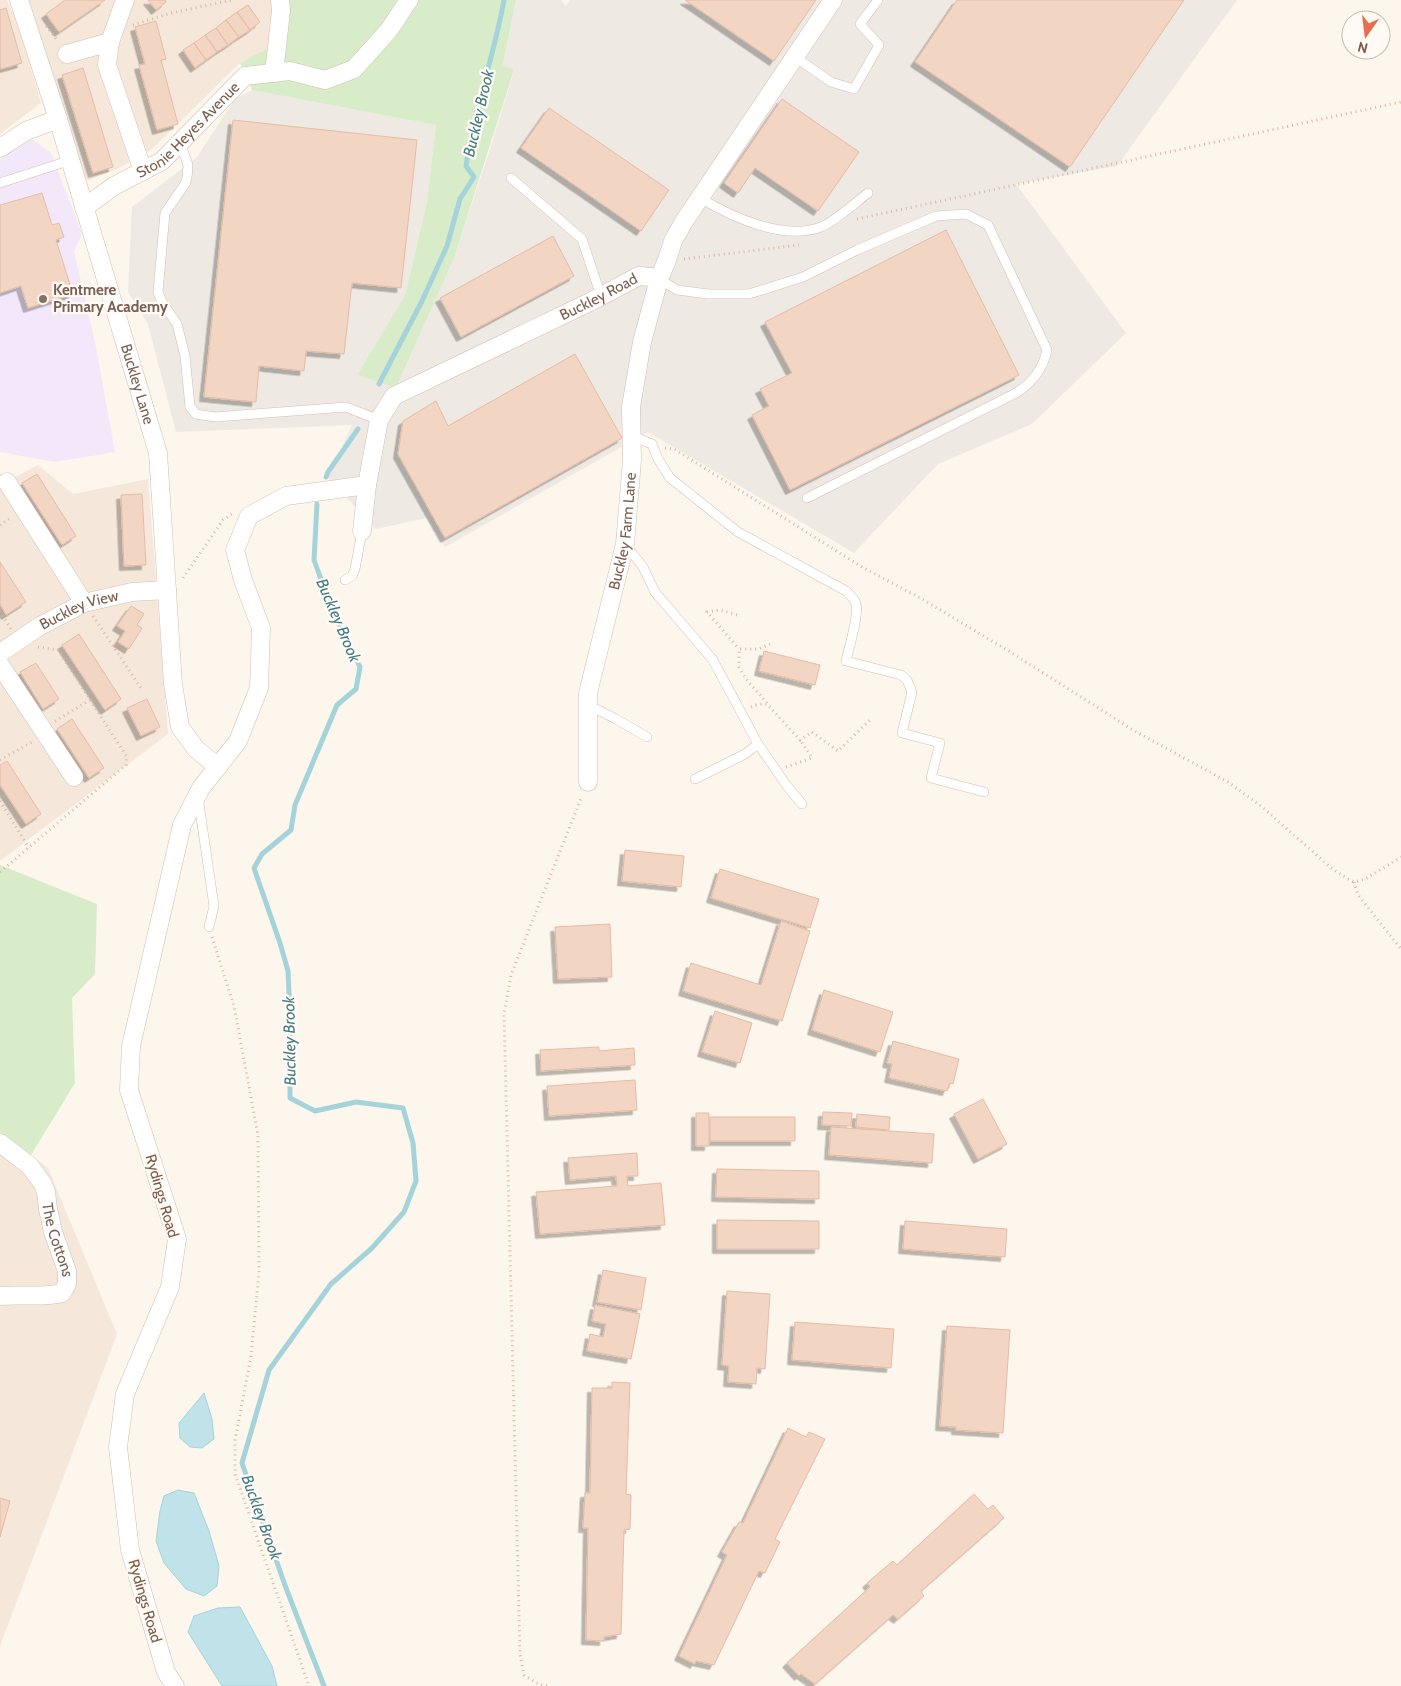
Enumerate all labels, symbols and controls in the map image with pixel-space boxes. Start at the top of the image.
north arrow [1341,10,1391,60]
text: N [1356,38,1370,58]
water label: Buckley Brook [459,66,498,159]
street label: Stonie Heyes Avenue [133,78,243,182]
street label: Buckley Road [557,269,641,324]
place label: Kentmere Primary Academy [53,281,169,316]
marker: Kentmere Primary Academy [37,293,49,305]
street label: Buckley Lane [117,342,158,427]
street label: Buckley Farm Lane [605,471,640,592]
water label: Buckley Brook [312,576,365,666]
street label: Buckley View [37,586,120,634]
water label: Buckley Brook [279,995,300,1086]
street label: Rydings Road [142,1152,182,1240]
street label: The Cottons [38,1202,76,1277]
water label: Buckley Brook [237,1472,286,1563]
street label: Rydings Road [125,1557,165,1645]

